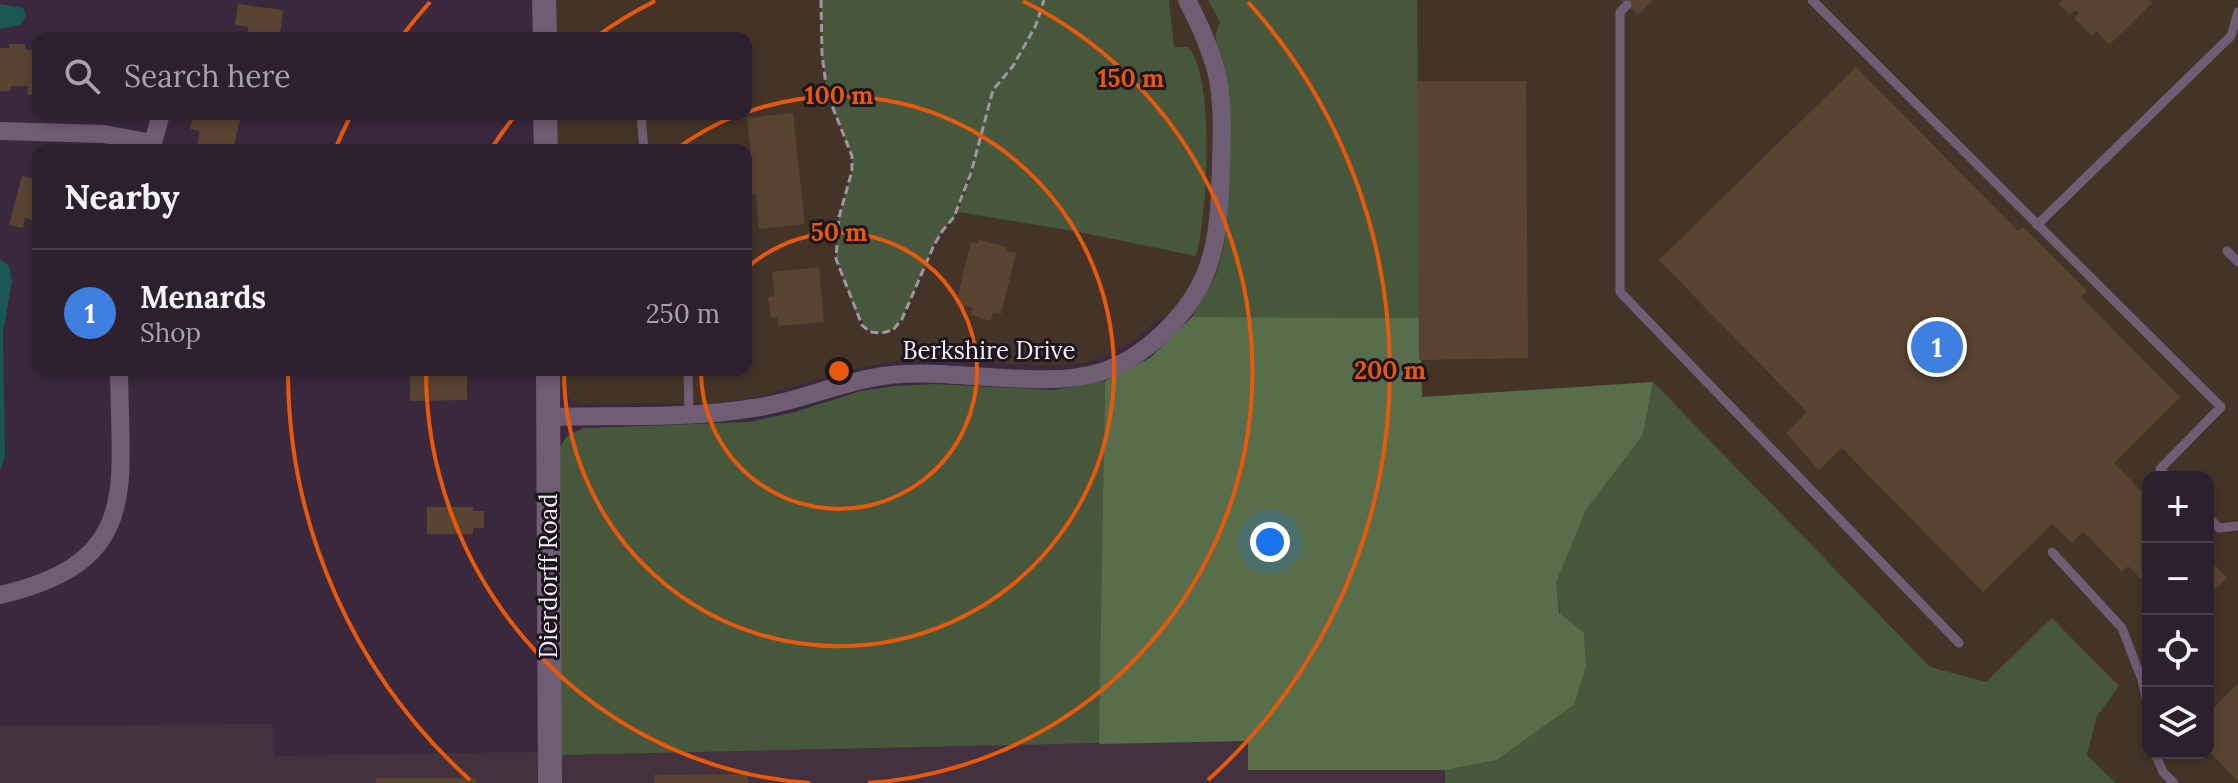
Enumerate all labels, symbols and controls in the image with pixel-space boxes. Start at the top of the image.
search box [32,32,752,120]
icon: search [60,54,104,98]
text: Search here [124,57,291,95]
text: 150 m [1098,63,1164,94]
text: 100 m [805,80,873,111]
text: Nearby [64,175,180,218]
text: 50 m [811,217,867,248]
text: Menards [140,278,266,316]
text: 1 [85,297,95,330]
text: 250 m [646,297,720,330]
text: Shop [140,316,201,349]
pin: 1 [1911,317,1963,377]
street label: Berkshire Drive [903,335,1075,366]
text: 200 m [1354,355,1426,386]
centre of rings [825,357,853,385]
map controls [2142,471,2214,759]
button: + [2142,471,2214,543]
street label: Dierdorff Road [533,493,564,659]
your location [1250,522,1290,562]
button: − [2142,543,2214,615]
button: locate [2142,615,2214,687]
button: layers [2142,687,2214,759]

